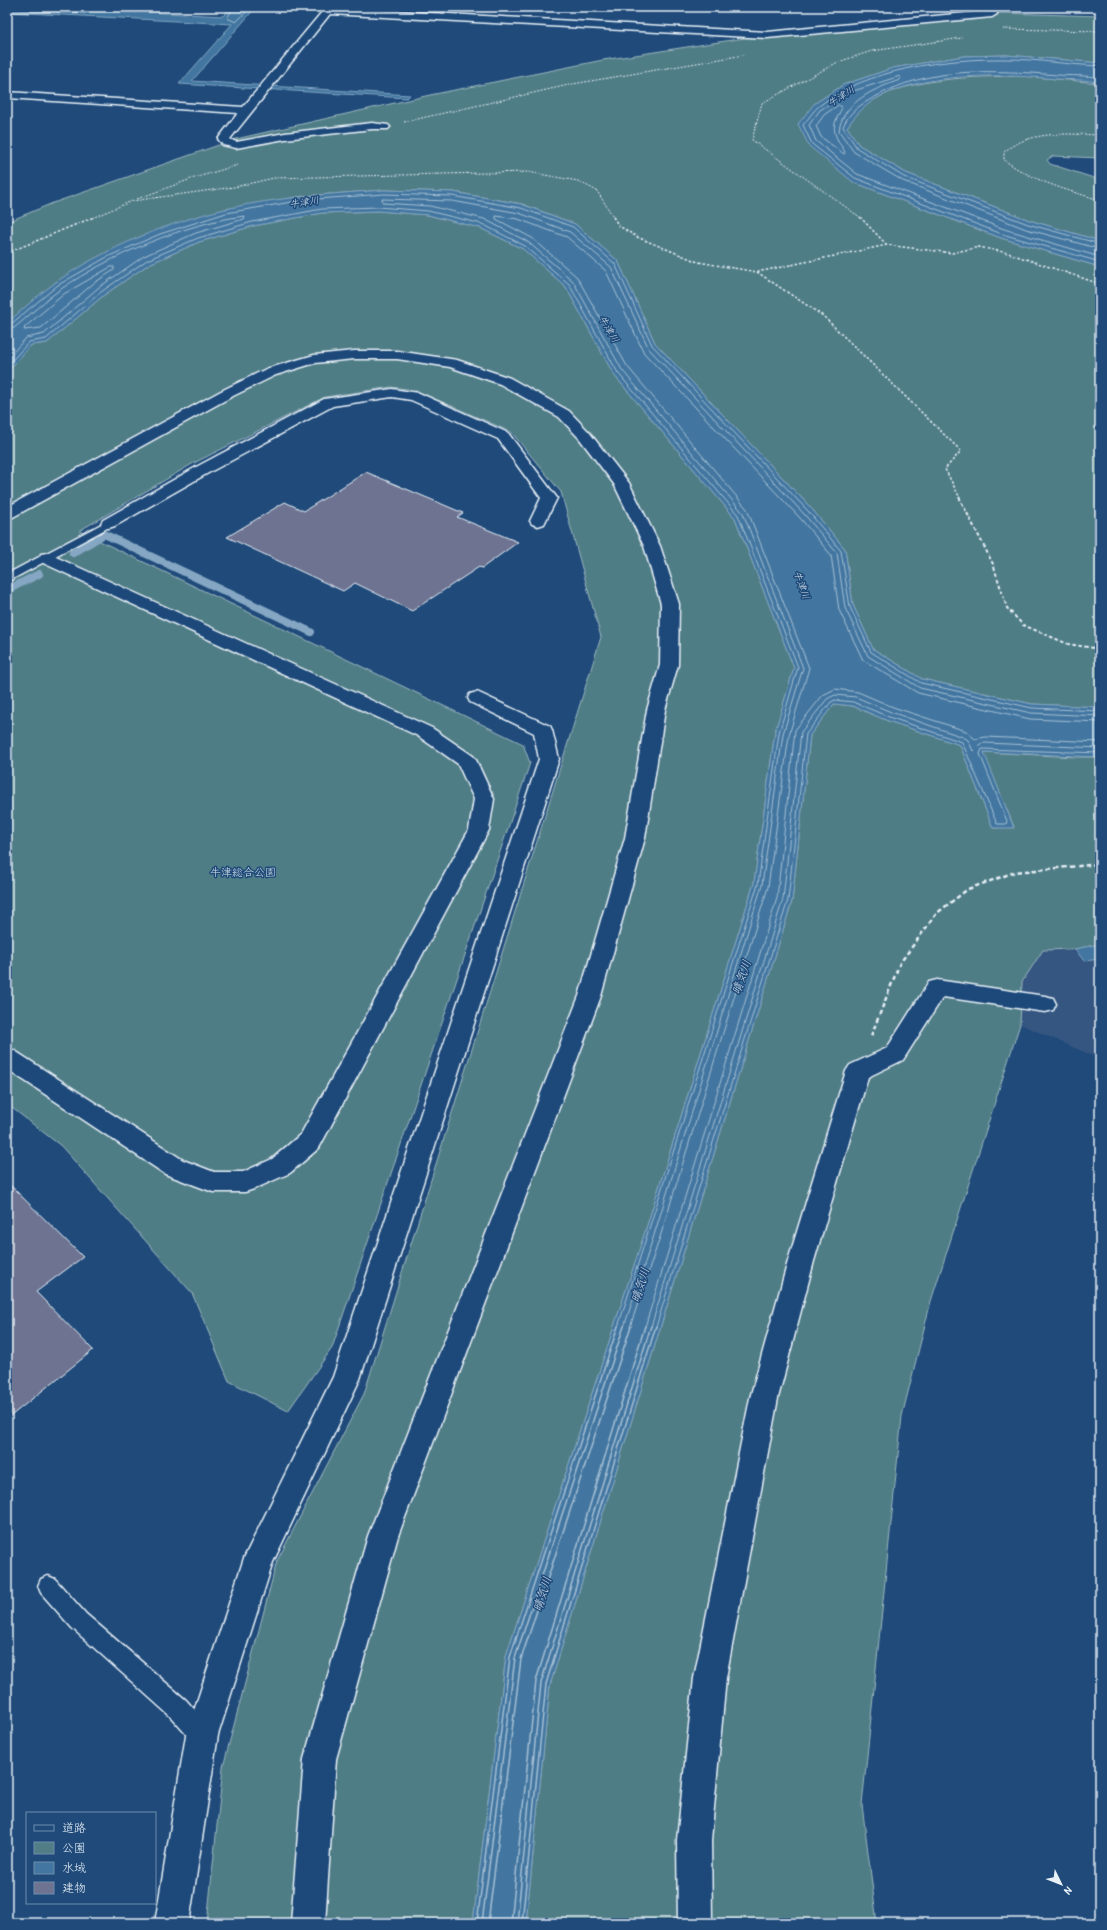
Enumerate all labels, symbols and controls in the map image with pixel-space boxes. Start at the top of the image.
water label: 牛津川 [825,82,857,110]
water label: 牛津川 [288,193,320,211]
water label: 牛津川 [596,313,622,345]
water label: 牛津川 [791,569,813,601]
park label: 牛津総合公園 [210,865,276,879]
water label: 晴気川 [727,957,755,997]
water label: 晴気川 [627,1265,653,1305]
water label: 晴気川 [529,1574,555,1614]
legend [26,1812,156,1904]
text: 道路 [62,1819,86,1836]
text: 公園 [62,1839,86,1856]
text: 水域 [62,1859,86,1876]
north arrow [1041,1864,1081,1904]
text: 建物 [62,1879,86,1896]
text: N [1061,1884,1075,1898]

